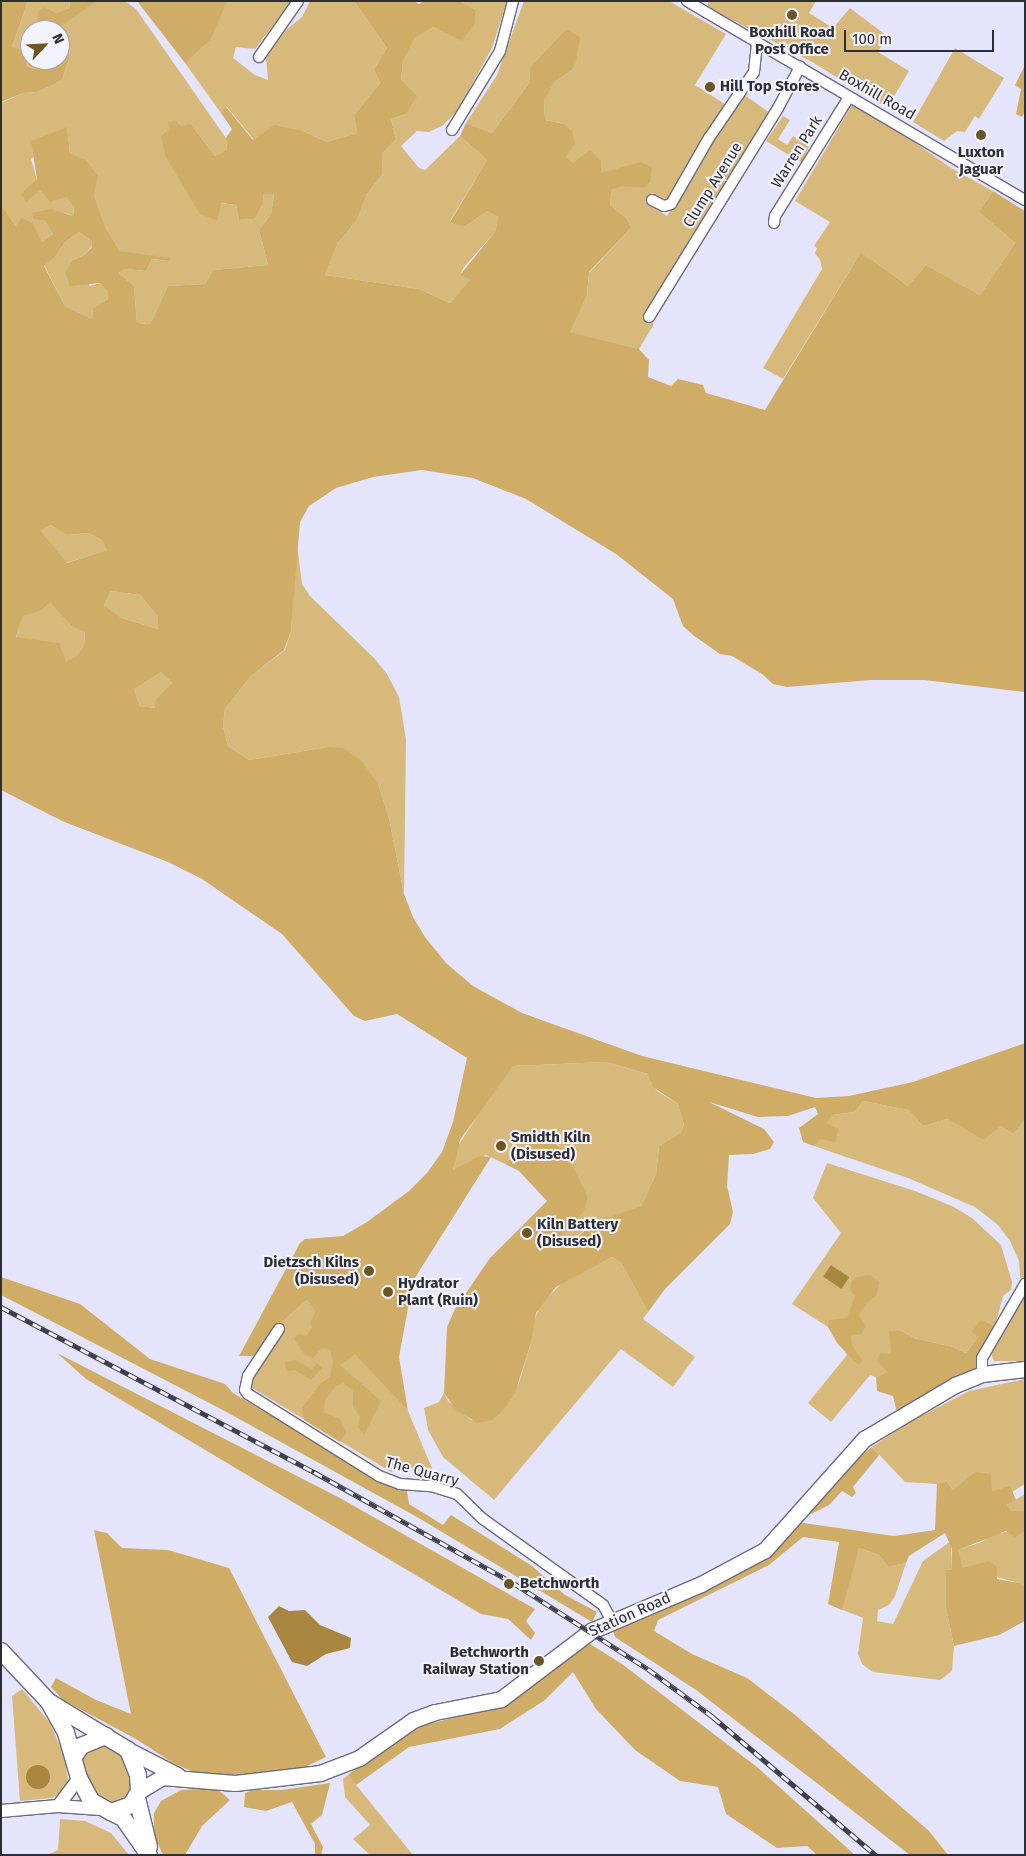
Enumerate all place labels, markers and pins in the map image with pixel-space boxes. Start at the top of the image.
marker: Boxhill Road Post Office [786,9,798,21]
place label: Boxhill Road Post Office [749,23,835,58]
place label: Hill Top Stores [720,78,819,96]
marker: Hill Top Stores [704,81,716,93]
marker: Luxton Jaguar [975,129,987,141]
place label: Luxton Jaguar [958,143,1004,178]
place label: Smidth Kiln (Disused) [511,1128,590,1163]
marker: Smidth Kiln (Disused) [495,1140,507,1152]
place label: Kiln Battery (Disused) [537,1215,618,1250]
marker: Kiln Battery (Disused) [521,1227,533,1239]
place label: Dietzsch Kilns (Disused) [263,1253,359,1288]
marker: Dietzsch Kilns (Disused) [363,1265,375,1277]
place label: Hydrator Plant (Ruin) [398,1274,478,1309]
marker: Hydrator Plant (Ruin) [382,1286,394,1298]
place label: Betchworth [520,1575,599,1593]
marker: Betchworth [502,1577,516,1591]
place label: Betchworth Railway Station [423,1643,529,1678]
marker: Betchworth Railway Station [533,1655,545,1667]

